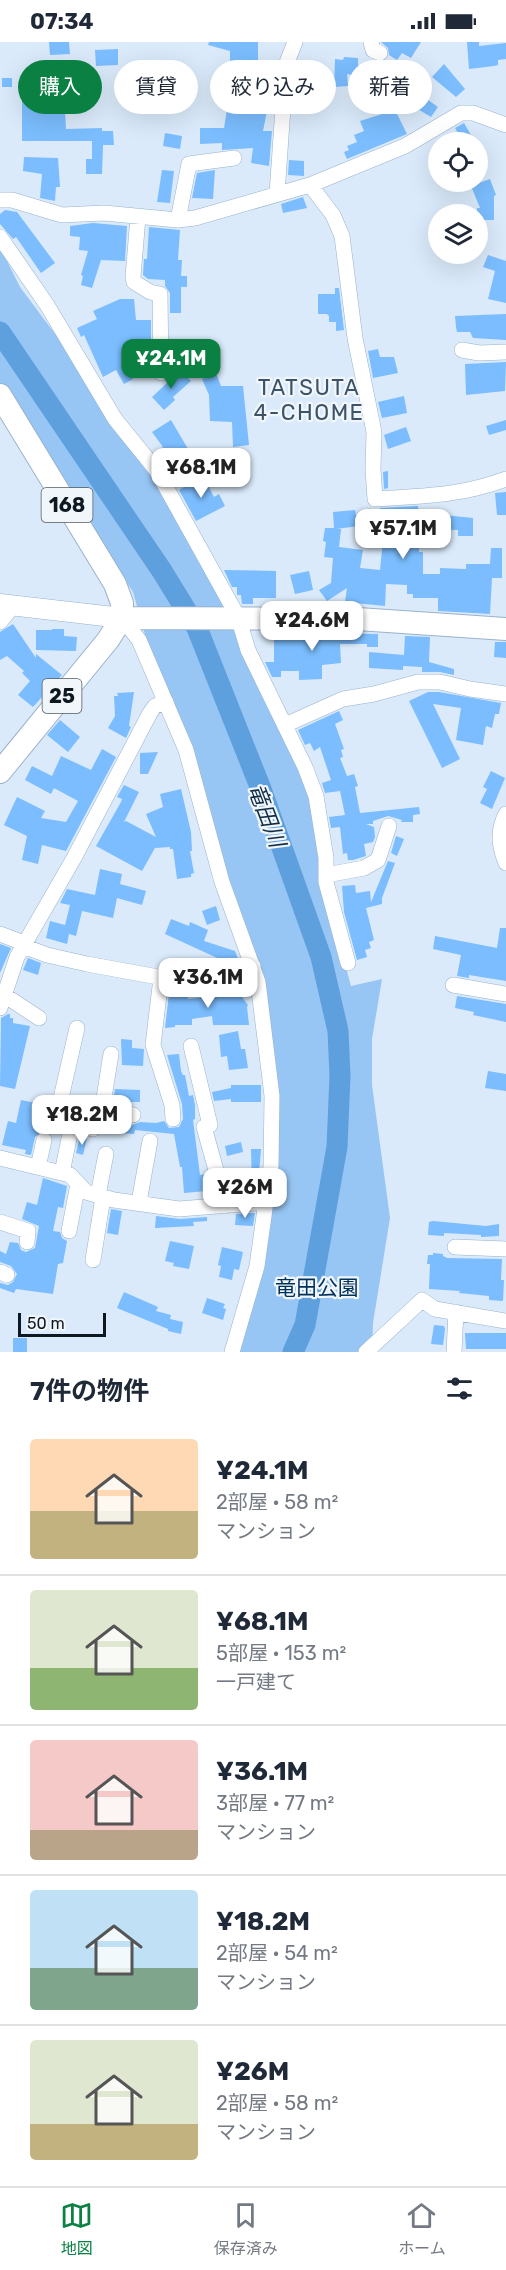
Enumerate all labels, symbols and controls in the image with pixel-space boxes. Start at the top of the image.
text: 07:34 [30,8,94,35]
chip: 購入 [18,60,102,114]
chip: 賃貸 [114,60,198,114]
chip: 絞り込み [210,60,336,114]
chip: 新着 [348,60,432,114]
map controls [428,132,488,264]
button: locate [428,132,488,192]
button: layers [428,204,488,264]
pin: ¥24.1M [122,339,220,390]
text: ¥24.1M [135,346,207,370]
district label: TATSUTA 4-CHOME [254,374,364,426]
pin: ¥68.1M [152,448,250,499]
text: ¥68.1M [165,455,237,479]
road number: 168 [42,488,92,522]
pin: ¥57.1M [354,509,452,560]
text: ¥57.1M [369,516,437,540]
pin: ¥24.6M [263,601,361,652]
text: ¥24.6M [274,608,350,632]
road number: 25 [42,679,82,713]
water label: 竜田川 [242,780,292,853]
pin: ¥36.1M [159,958,257,1009]
text: ¥36.1M [173,965,243,989]
pin: ¥18.2M [33,1095,131,1146]
text: ¥18.2M [46,1102,118,1126]
pin: ¥26M [209,1168,281,1219]
text: ¥26M [217,1175,273,1199]
park label: 竜田公園 [275,1275,359,1300]
scale bar [18,1310,106,1338]
text: 50 m [27,1314,65,1333]
icon: filters [443,1372,476,1405]
text: 7件の物件 [30,1376,149,1407]
text: ¥24.1M [216,1455,308,1486]
icon: home [78,1463,150,1535]
text: 2部屋 · 58 m² [216,1490,338,1514]
text: マンション [216,1519,316,1543]
text: ¥68.1M [216,1606,308,1637]
icon: home [78,1614,150,1686]
text: 5部屋 · 153 m² [216,1641,346,1665]
text: 一戸建て [216,1670,296,1694]
text: ¥36.1M [216,1756,308,1787]
icon: home [78,1764,150,1836]
text: 3部屋 · 77 m² [216,1791,334,1815]
text: マンション [216,1820,316,1844]
text: ¥18.2M [216,1906,310,1937]
icon: home [78,1914,150,1986]
text: 2部屋 · 54 m² [216,1941,338,1965]
text: マンション [216,1970,316,1994]
text: ¥26M [216,2056,289,2087]
icon: home [78,2064,150,2136]
text: 2部屋 · 58 m² [216,2091,338,2115]
text: マンション [216,2120,316,2144]
tab: 地図 [60,2199,93,2259]
tab: 保存済み [214,2199,278,2259]
tab: ホーム [398,2199,446,2259]

